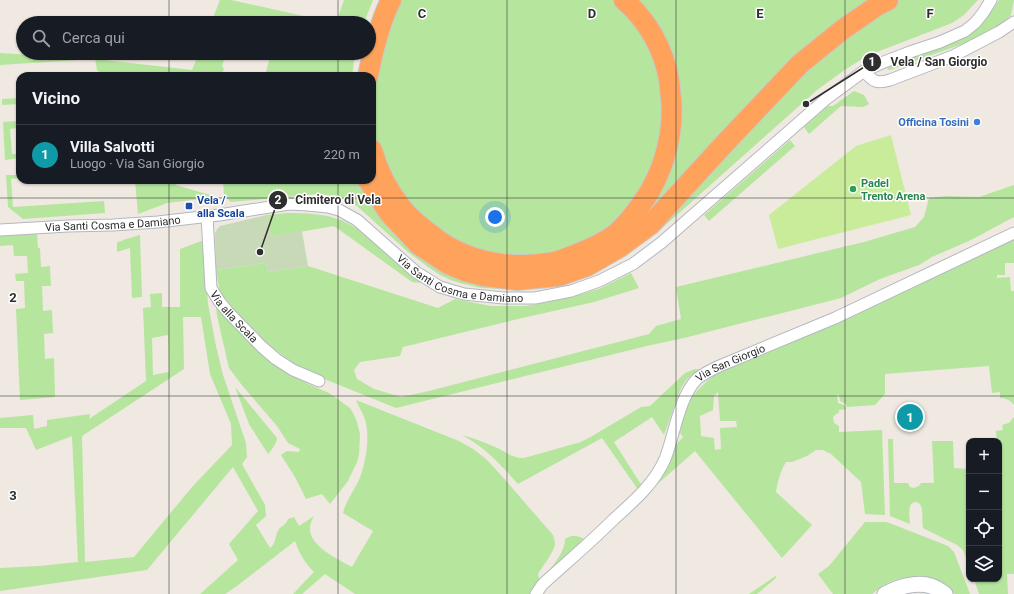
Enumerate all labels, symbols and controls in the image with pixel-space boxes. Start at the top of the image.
text: C [418,6,427,21]
text: D [588,6,596,21]
text: E [756,6,764,21]
text: F [926,6,934,21]
search box [16,16,376,60]
icon: search [30,27,52,49]
text: Cerca qui [62,29,125,47]
callout: Vela / San Giorgio [862,50,995,74]
text: 1 [869,55,875,69]
text: Vela / San Giorgio [891,55,988,69]
text: Vicino [32,88,80,108]
place label: Officina Tosini [898,116,969,129]
marker: Officina Tosini [972,117,982,127]
text: Villa Salvotti [70,138,155,156]
text: 1 [41,147,49,162]
text: 220 m [323,147,360,162]
text: Luogo · Via San Giorgio [70,156,204,171]
place label: Padel Trento Arena [861,177,925,203]
marker: Padel Trento Arena [848,184,858,194]
callout: Cimitero di Vela [268,188,389,212]
text: 2 [275,193,282,207]
text: Cimitero di Vela [295,193,381,207]
place label: Vela / alla Scala [197,194,245,220]
marker: Vela / alla Scala [184,201,194,211]
your location [485,207,505,227]
street label: Via Santi Cosma e Damiano [45,213,181,234]
street label: Via Santi Cosma e Damiano [394,252,523,305]
street label: Via alla Scala [207,288,260,346]
text: 2 [9,290,17,305]
street label: Via San Giorgio [693,342,767,385]
pin: 1 [897,402,923,432]
map controls [966,438,1002,582]
button: + [966,438,1002,474]
button: − [966,474,1002,510]
text: 3 [9,488,17,503]
button: locate [966,510,1002,546]
button: layers [966,546,1002,582]

